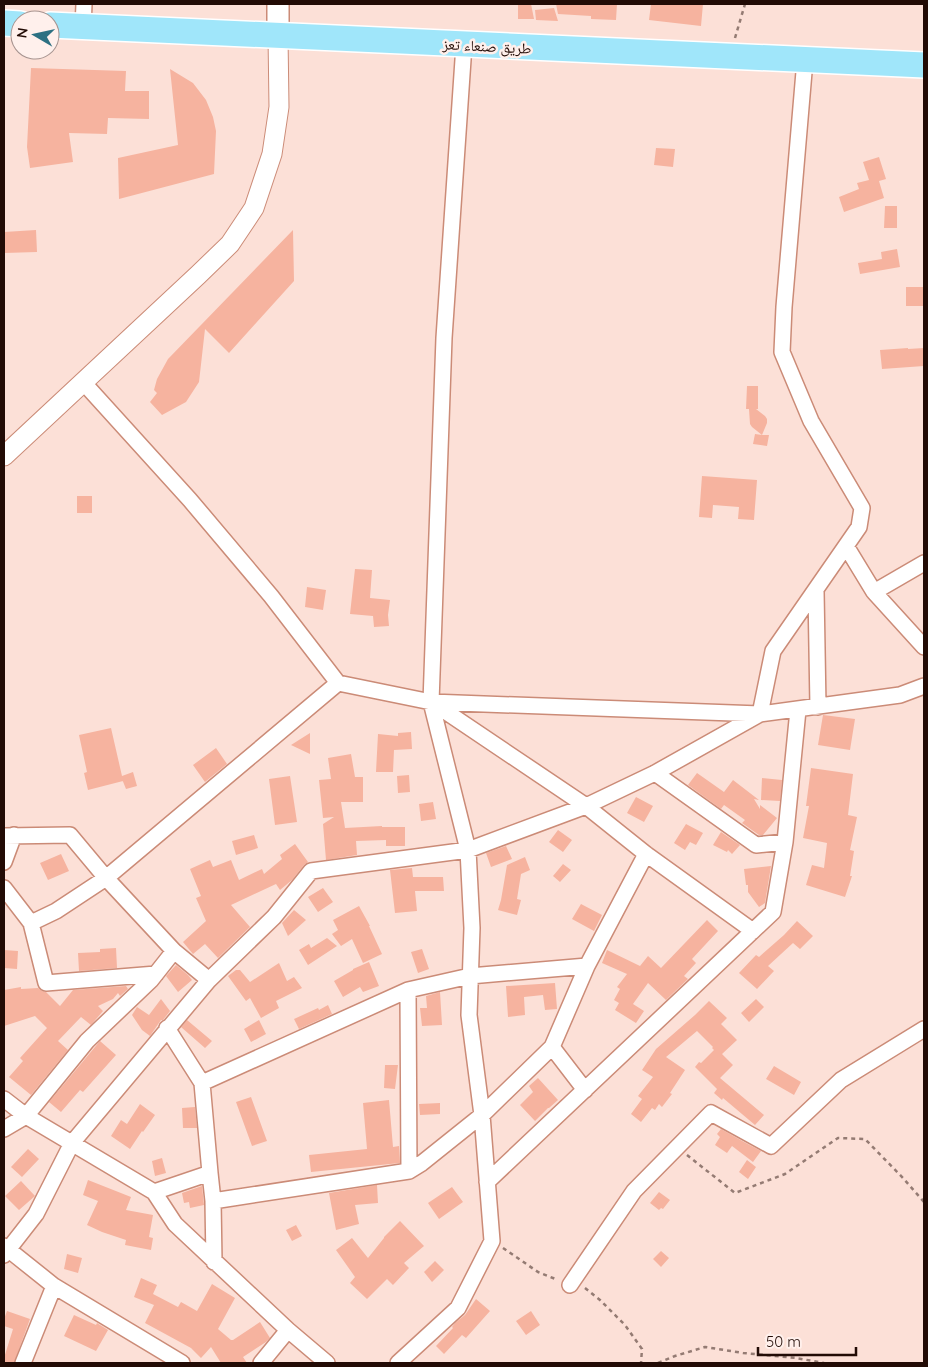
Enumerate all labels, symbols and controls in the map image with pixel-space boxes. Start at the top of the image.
north arrow [10,10,60,60]
text: N [12,26,32,39]
street label: طريق صنعاء تعز [441,34,532,59]
scale bar [758,1324,856,1356]
text: 50 m [766,1332,801,1351]

